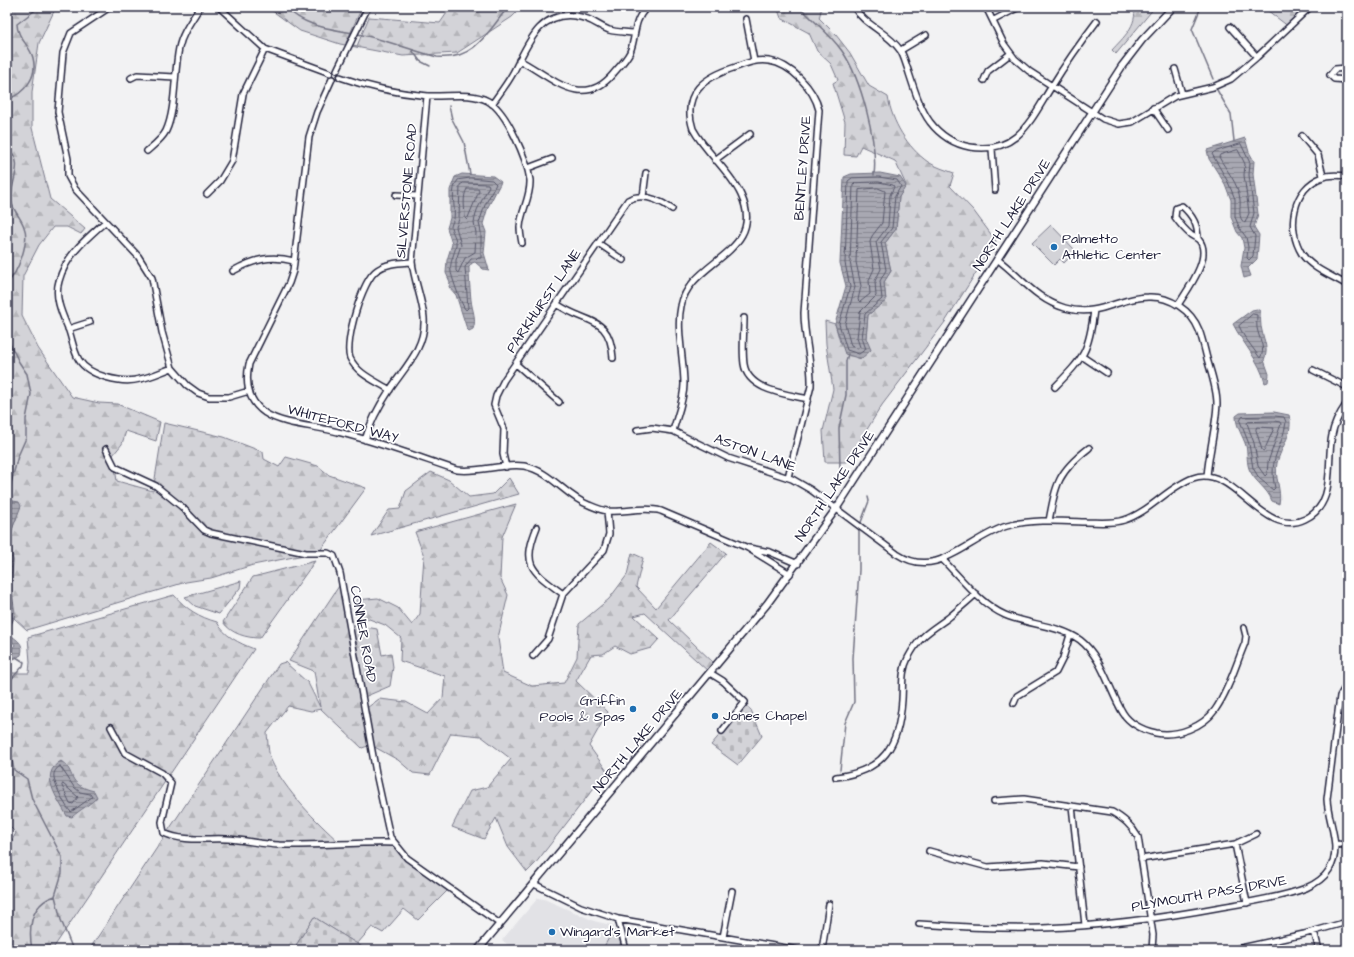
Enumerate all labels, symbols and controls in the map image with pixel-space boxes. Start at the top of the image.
street label: BENTLEY DRIVE [789,114,817,221]
street label: SILVERSTONE ROAD [391,123,423,259]
street label: NORTH LAKE DRIVE [968,154,1056,275]
place label: Palmetto Athletic Center [1062,229,1161,265]
marker: Palmetto Athletic Center [1049,242,1059,252]
street label: PARKHURST LANE [502,244,587,357]
street label: WHITEFORD WAY [285,400,401,449]
street label: NORTH LAKE DRIVE [790,426,880,546]
street label: ASTON LANE [711,429,800,477]
street label: CONNER ROAD [345,584,381,684]
street label: NORTH LAKE DRIVE [588,684,688,797]
place label: Griffin Pools & Spas [540,691,625,727]
marker: Griffin Pools & Spas [628,704,638,714]
place label: Jones Chapel [723,706,807,726]
marker: Jones Chapel [710,711,720,721]
street label: PLYMOUTH PASS DRIVE [1130,870,1289,918]
place label: Wingard's Market [560,922,675,942]
marker: Wingard's Market [547,927,557,937]

